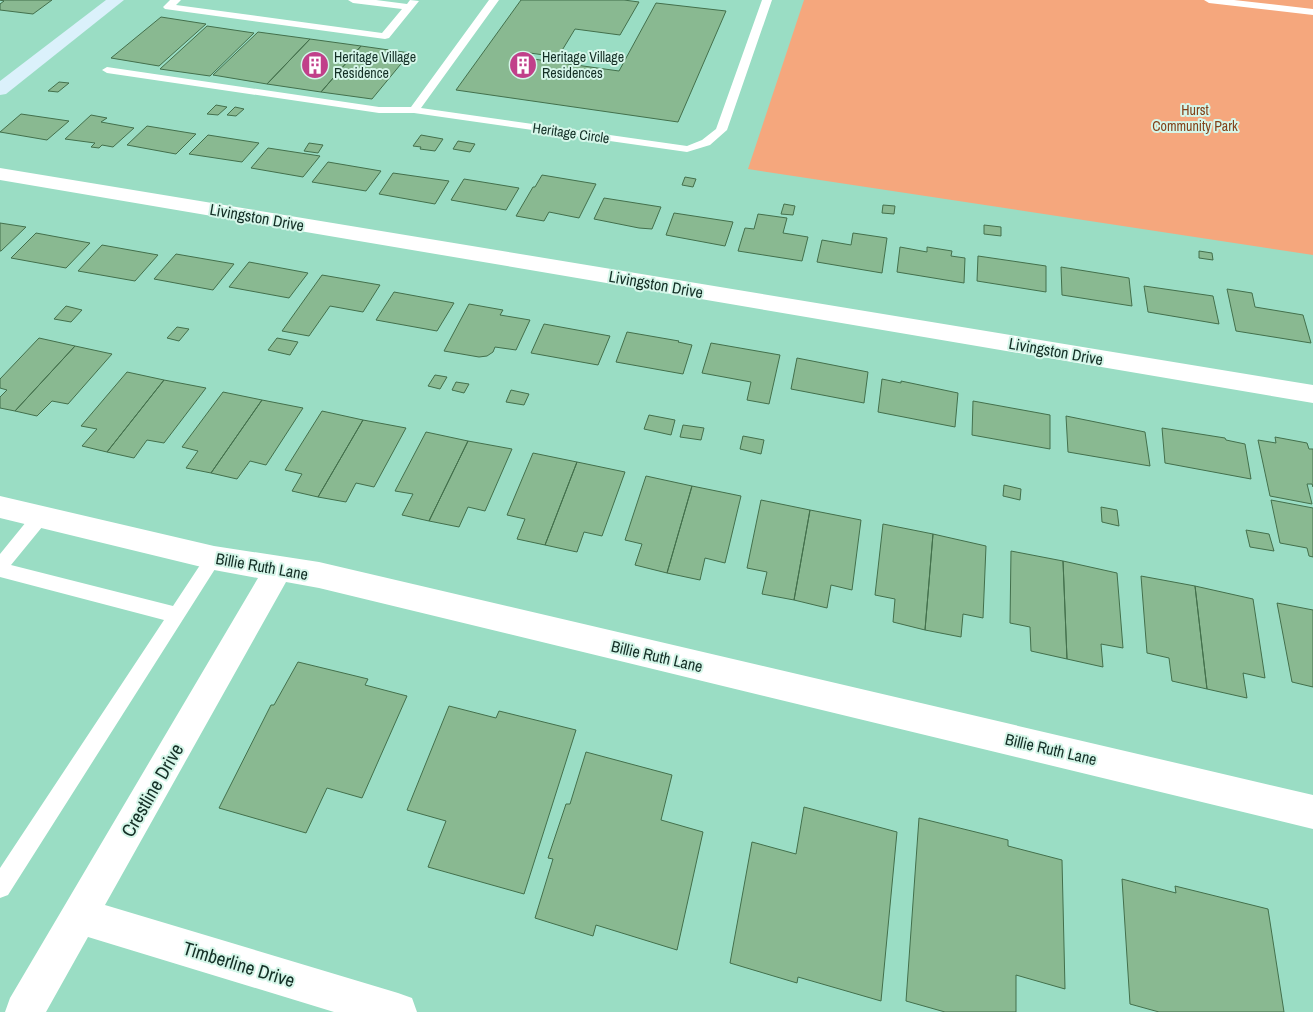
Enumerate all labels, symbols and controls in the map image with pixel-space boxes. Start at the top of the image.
place label: Heritage Village Residence [334,48,416,82]
place label: Heritage Village Residences [542,48,624,82]
building icon: Heritage Village Residence [300,50,330,80]
building icon: Heritage Village Residences [508,50,538,80]
park label: Hurst Community Park [1152,101,1238,135]
street label: Heritage Circle [532,119,610,147]
street label: Livingston Drive [208,198,306,236]
street label: Livingston Drive [607,265,705,303]
street label: Livingston Drive [1007,332,1105,370]
street label: Billie Ruth Lane [214,547,310,585]
street label: Billie Ruth Lane [609,635,705,677]
street label: Billie Ruth Lane [1003,728,1099,770]
street label: Crestline Drive [115,739,189,841]
street label: Timberline Drive [180,935,298,993]

